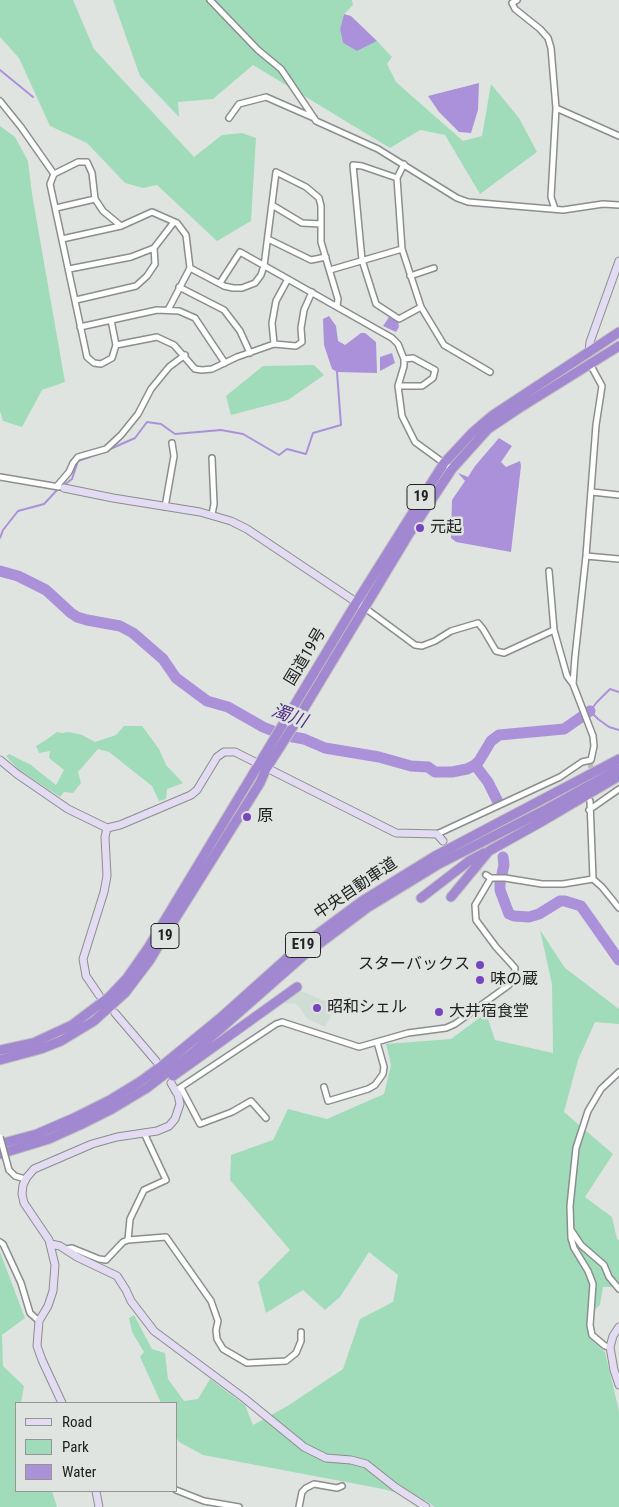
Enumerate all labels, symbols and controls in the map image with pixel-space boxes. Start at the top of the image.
road number: 19 [407,484,435,510]
place label: 元起 [430,518,462,538]
marker: 元起 [414,522,426,534]
street label: 国道19号 [281,625,331,689]
water label: 濁川 [268,701,310,733]
place label: 原 [257,807,273,827]
marker: 原 [241,811,253,823]
street label: 中央自動車道 [311,854,401,924]
road number: 19 [151,924,179,948]
road number: E19 [286,932,320,958]
place label: スターバックス [358,955,470,975]
marker: スターバックス [474,959,486,971]
place label: 味の蔵 [490,970,538,990]
marker: 味の蔵 [474,974,486,986]
place label: 昭和シェル [327,998,407,1018]
marker: 昭和シェル [311,1002,323,1014]
place label: 大井宿食堂 [449,1002,529,1022]
marker: 大井宿食堂 [433,1006,445,1018]
legend [15,1402,178,1492]
text: Road [62,1413,92,1431]
text: Park [62,1438,89,1456]
text: Water [62,1463,96,1481]

